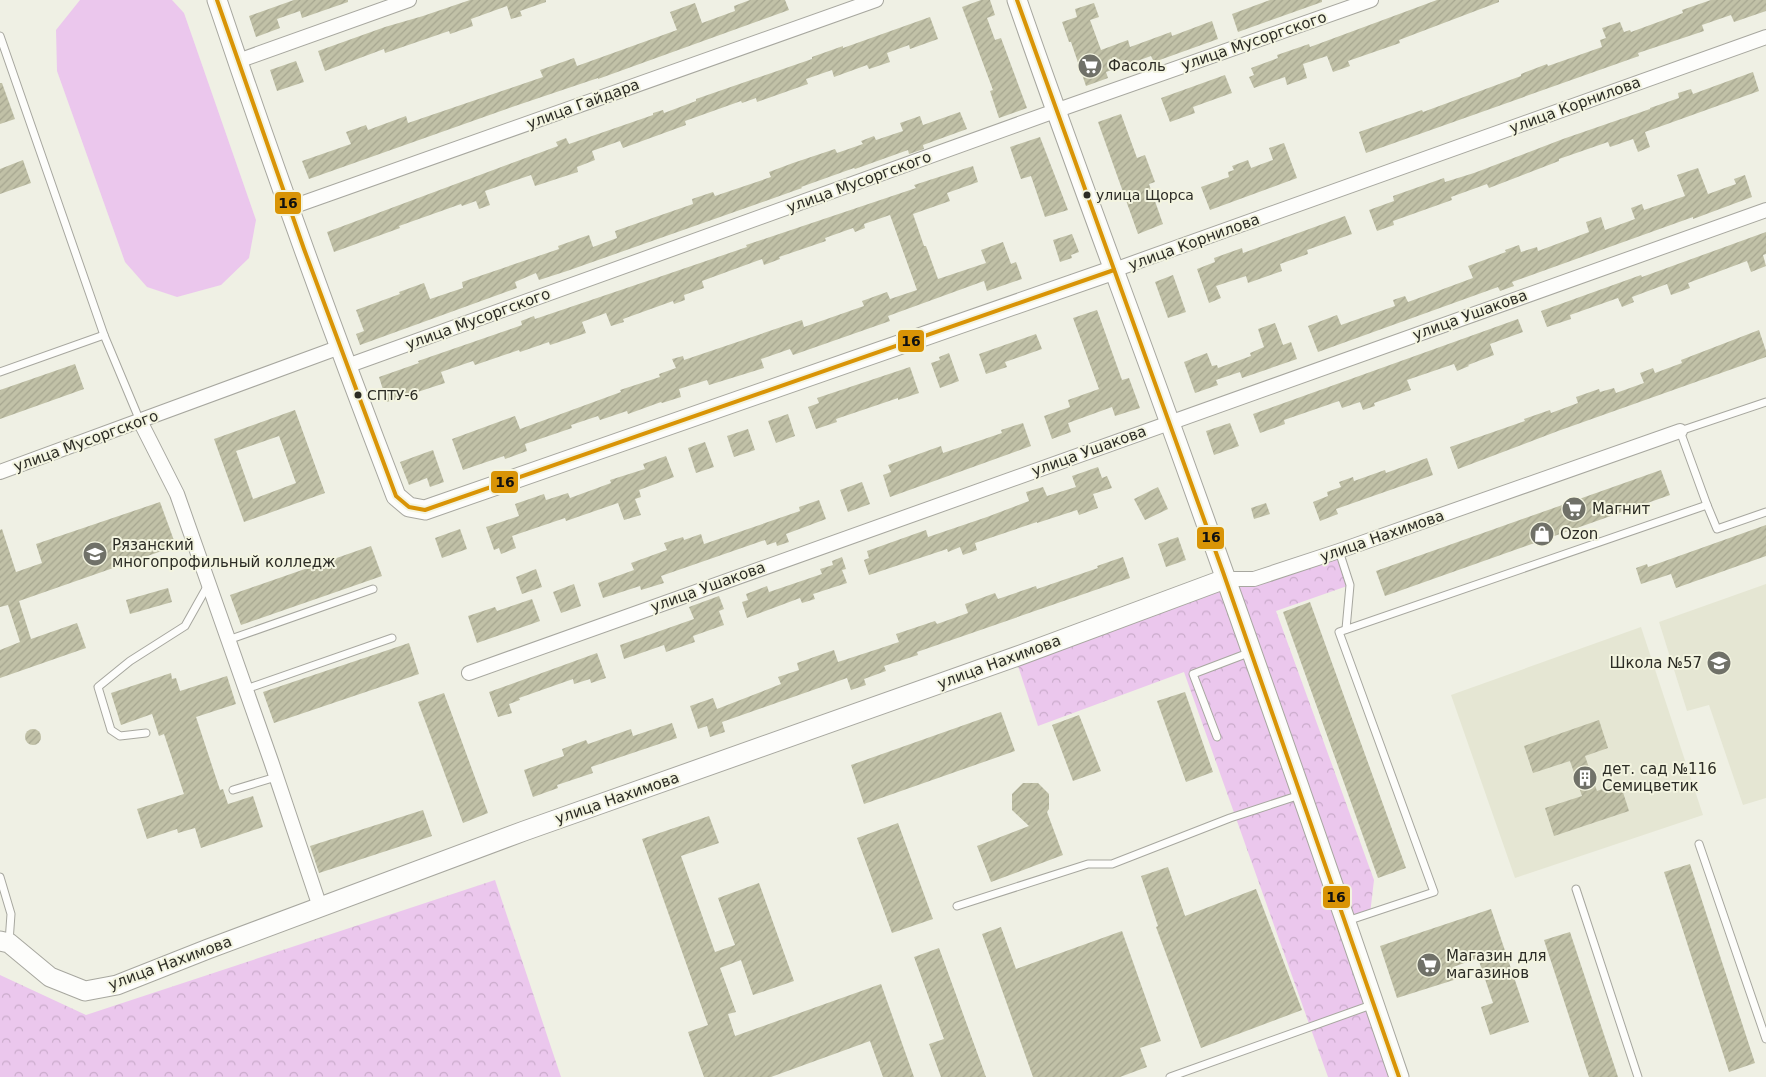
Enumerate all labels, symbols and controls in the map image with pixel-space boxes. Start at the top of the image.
street label: улица Мусоргского [1179,8,1329,74]
supermarket icon: Фасоль [1077,53,1103,79]
place label: Фасоль [1108,57,1166,75]
street label: улица Корнилова [1507,73,1643,137]
street label: улица Гайдара [524,75,642,133]
street label: улица Мусоргского [784,147,934,217]
place label: улица Щорса [1096,187,1194,203]
marker: улица Щорса [1082,190,1092,200]
line badge: 16 [274,191,302,215]
text: 16 [278,195,298,211]
street label: улица Корнилова [1126,210,1262,274]
street label: улица Мусоргского [403,284,553,354]
street label: улица Ушакова [1410,286,1530,344]
line badge: 16 [897,329,925,353]
text: 16 [901,333,921,349]
place label: СПТУ-6 [367,387,418,403]
marker: СПТУ-6 [353,390,363,400]
street label: улица Мусоргского [11,406,161,476]
street label: улица Ушакова [1029,422,1149,480]
line badge: 16 [490,470,519,494]
text: 16 [495,474,515,490]
supermarket icon: Магнит [1561,496,1587,522]
place label: Магнит [1592,500,1651,518]
street label: улица Нахимова [1318,506,1446,566]
shop icon: Ozon [1529,521,1555,547]
place label: Ozon [1560,525,1598,543]
line badge: 16 [1196,526,1225,550]
text: 16 [1201,529,1221,545]
place label: Рязанский многопрофильный колледж [112,536,336,571]
school or university icon: Рязанский многопрофильный колледж [82,541,108,567]
street label: улица Ушакова [648,558,768,616]
street label: улица Нахимова [935,631,1063,693]
school or university icon: Школа №57 [1706,650,1732,676]
place label: Школа №57 [1609,654,1702,672]
place label: дет. сад №116 Семицветик [1602,760,1717,795]
building icon: дет. сад №116 Семицветик [1572,765,1598,791]
street label: улица Нахимова [553,768,681,828]
line badge: 16 [1322,885,1351,909]
text: 16 [1326,889,1346,905]
street label: улица Нахимова [106,932,234,994]
place label: Магазин для магазинов [1446,947,1547,982]
supermarket icon: Магазин для магазинов [1416,952,1442,978]

